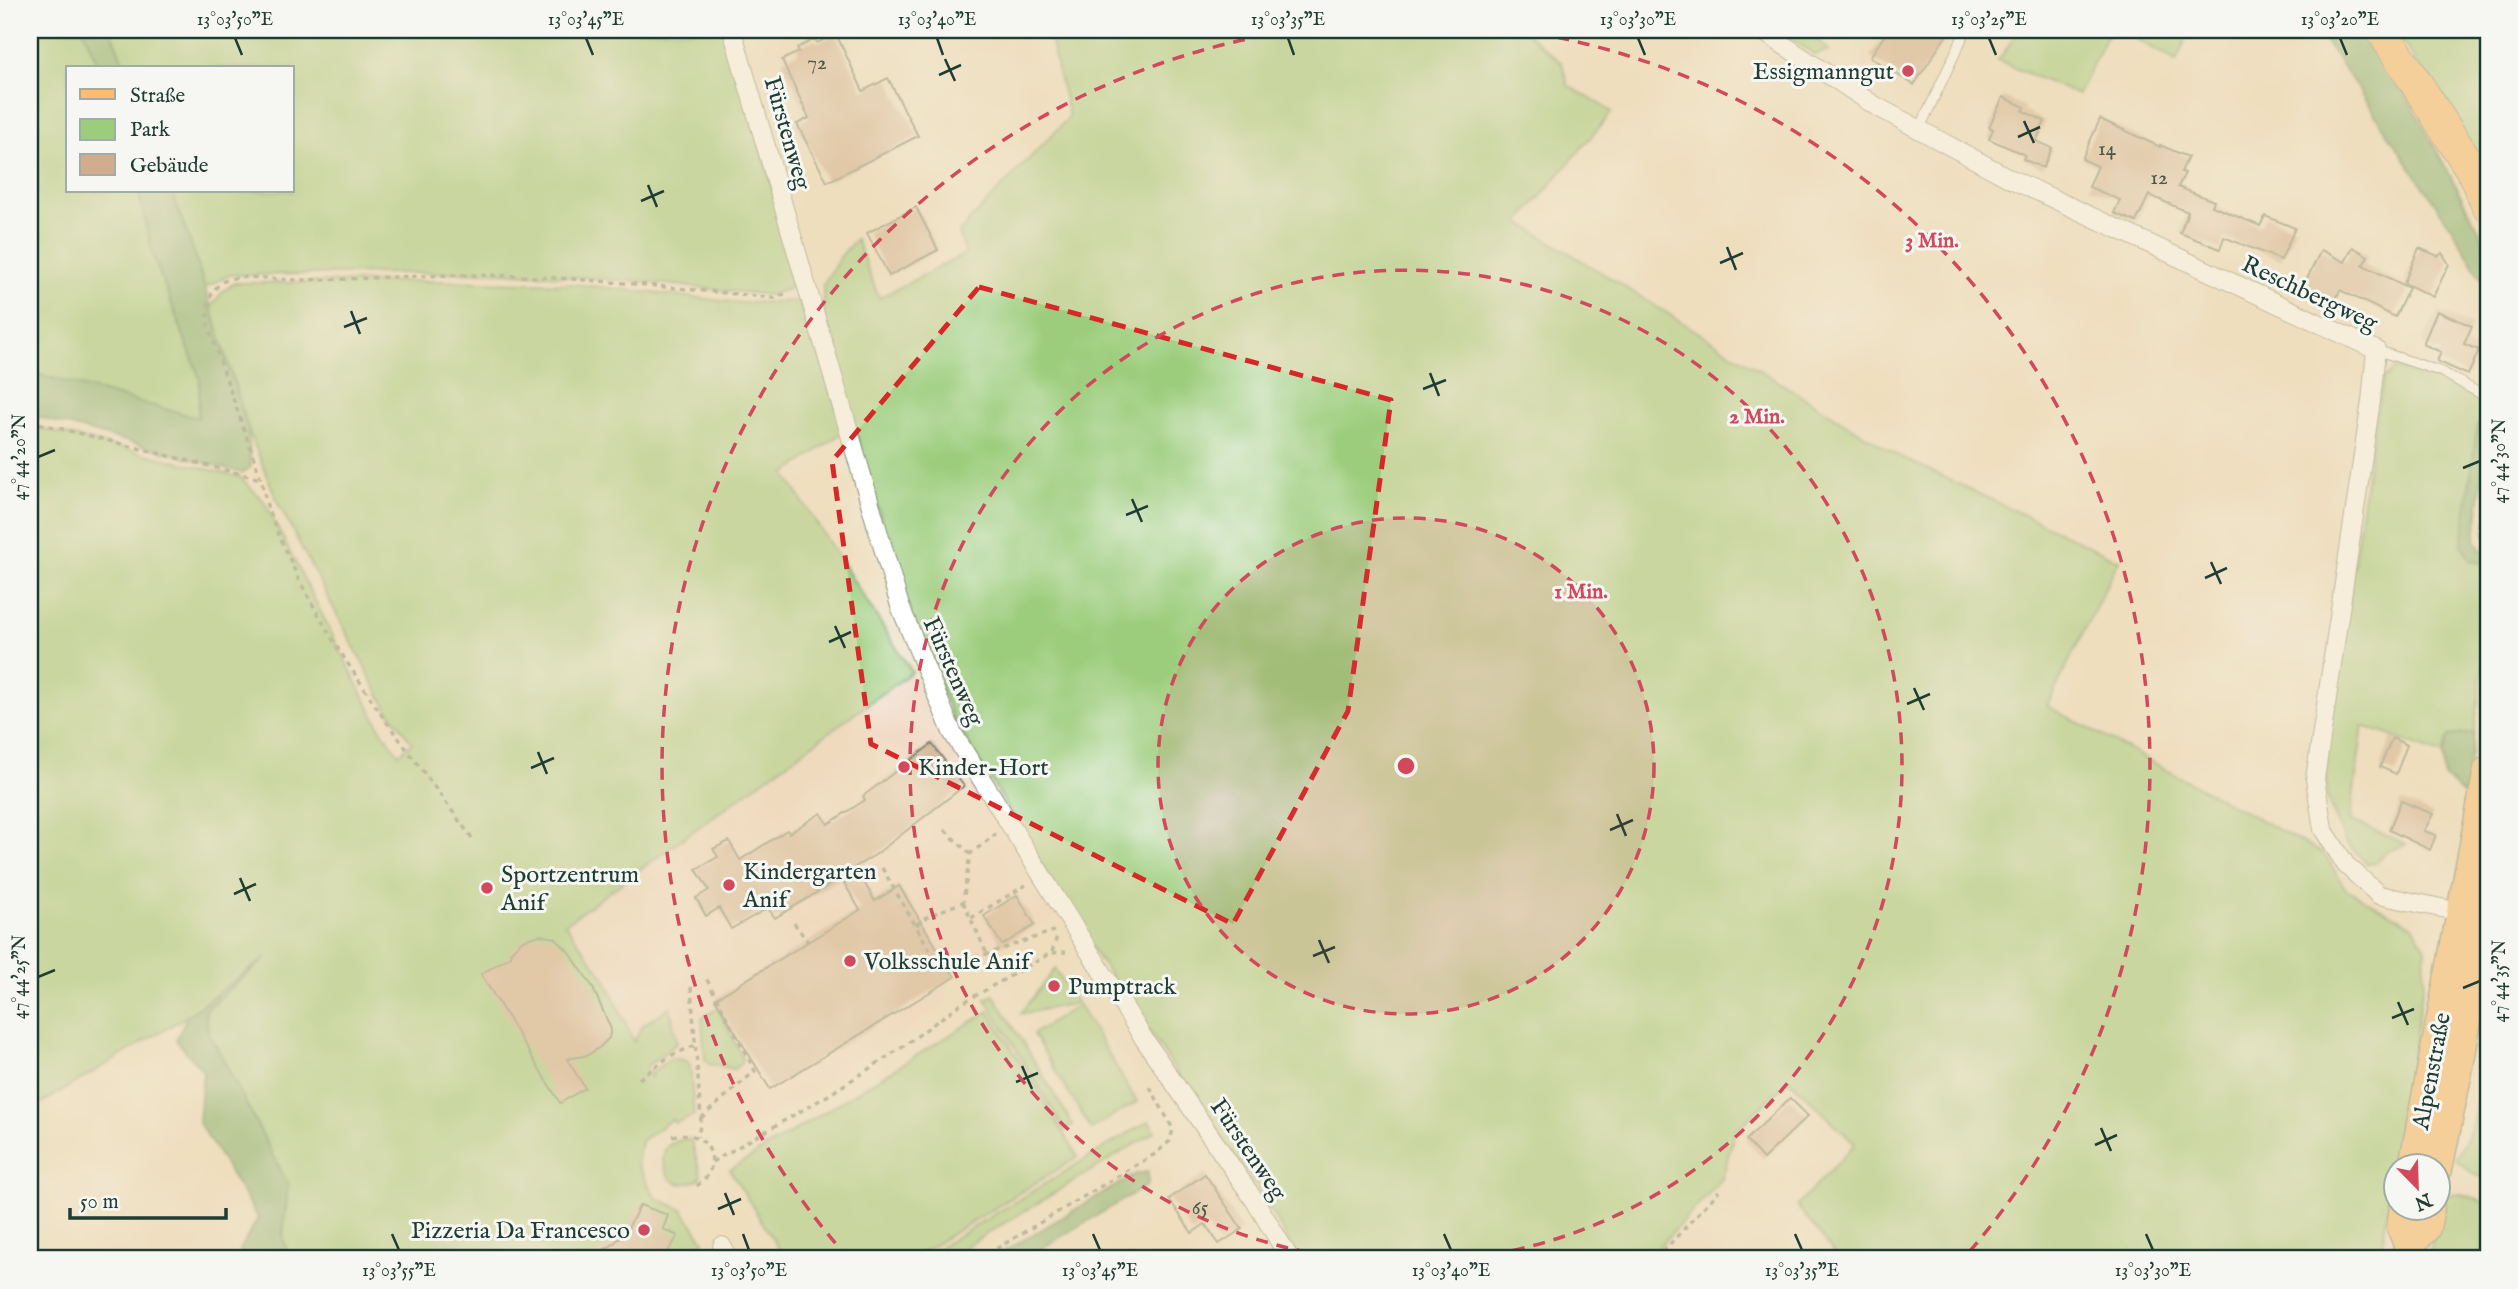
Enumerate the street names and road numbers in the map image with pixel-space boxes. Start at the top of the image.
street label: Fürstenweg [756,73,818,195]
street label: Reschbergweg [2236,249,2383,340]
street label: Fürstenweg [915,612,991,732]
street label: Alpenstraße [2406,1010,2459,1134]
street label: Fürstenweg [1202,1093,1294,1208]

